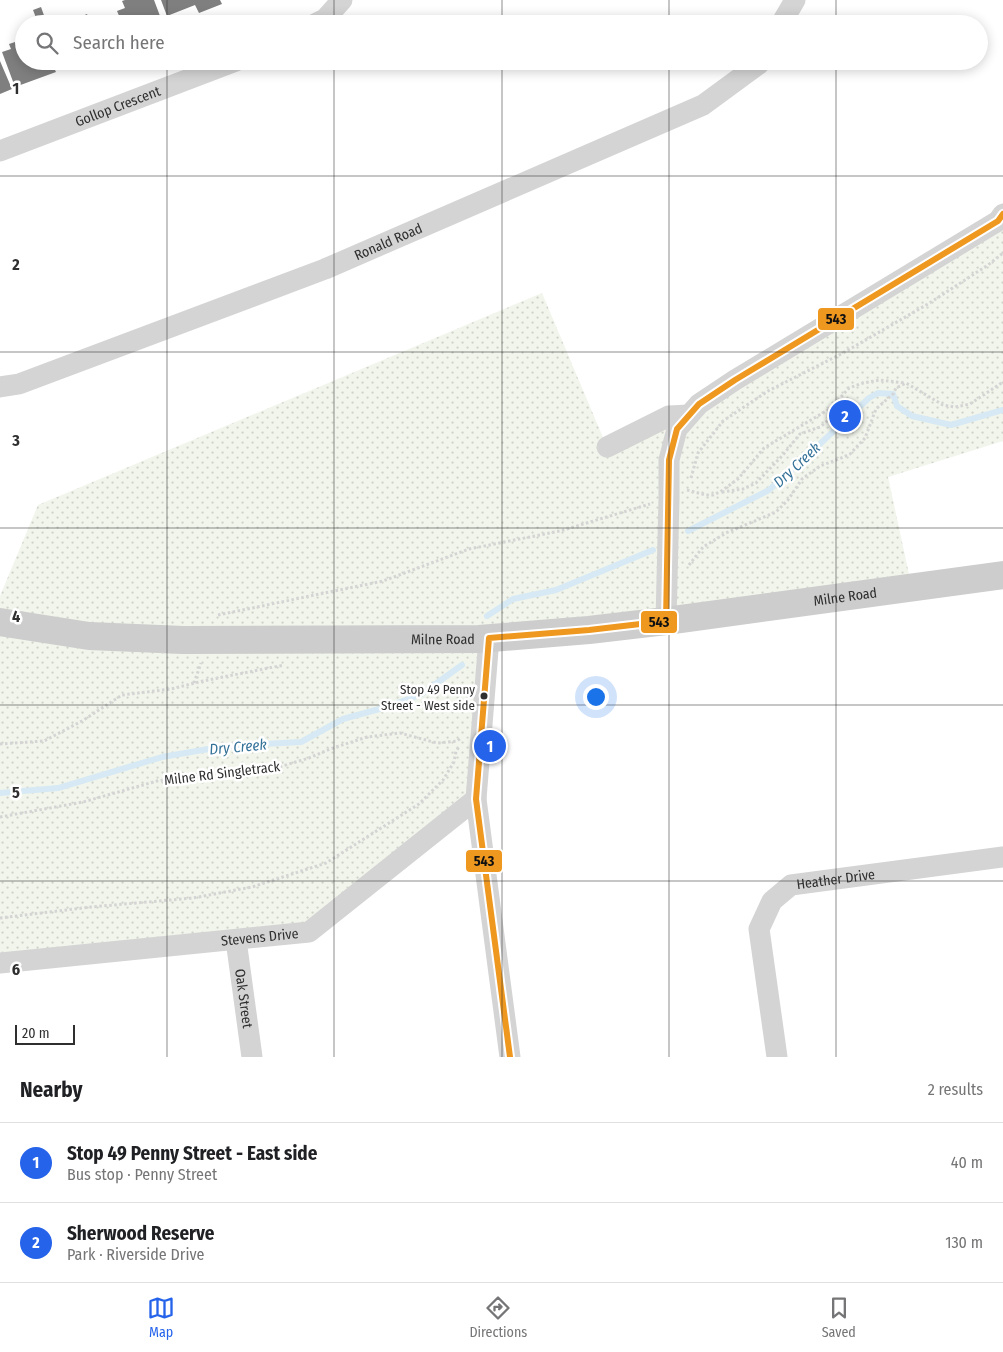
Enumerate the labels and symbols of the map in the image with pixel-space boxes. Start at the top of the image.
text: 1 [13,79,19,98]
street label: Gollop Crescent [73,82,163,131]
street label: Ronald Road [352,220,425,264]
text: 2 [11,255,20,274]
line badge: 543 [817,307,855,331]
text: 543 [826,311,847,328]
pin: 2 [829,397,861,435]
text: 3 [11,431,20,450]
water label: Dry Creek [770,438,825,491]
street label: Milne Road [813,584,878,610]
text: 4 [12,607,20,626]
line badge: 543 [640,610,678,634]
text: 543 [649,614,670,631]
street label: Milne Road [411,631,475,648]
place label: Stop 49 Penny Street - West side [381,682,475,713]
your location [583,684,609,710]
marker: Stop 49 Penny Street - West side [479,691,489,701]
pin: 1 [474,727,506,765]
water label: Dry Creek [208,735,268,758]
street label: Milne Rd Singletrack [163,758,281,789]
text: 5 [12,783,20,802]
line badge: 543 [465,849,503,873]
text: 543 [474,853,495,870]
street label: Heather Drive [795,866,876,893]
street label: Stevens Drive [220,925,299,950]
text: 6 [12,960,20,979]
street label: Oak Street [231,968,256,1030]
scale bar [15,1022,75,1045]

